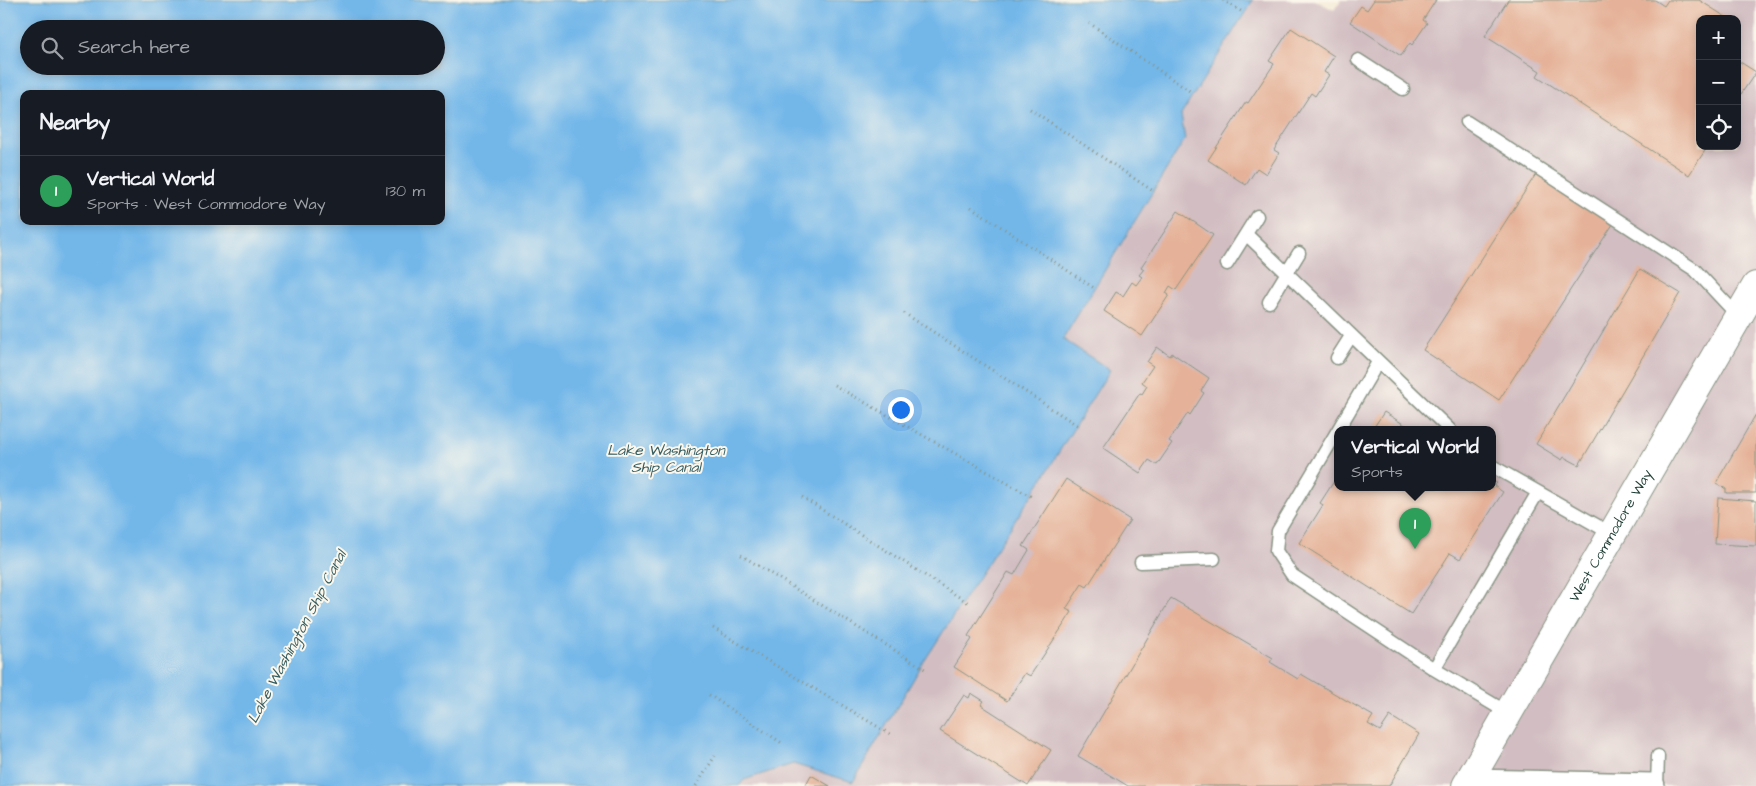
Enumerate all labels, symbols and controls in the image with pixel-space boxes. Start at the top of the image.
map controls [1696,15,1741,150]
button: + [1696,15,1741,60]
search box [20,20,445,75]
icon: search [38,34,66,62]
text: Search here [78,34,190,61]
button: − [1696,60,1741,105]
button: locate [1696,105,1741,150]
text: Nearby [40,108,110,137]
text: Vertical World [87,166,214,193]
text: 1 [55,180,57,202]
text: 130 m [386,180,425,202]
text: Sports · West Commodore Way [87,193,325,215]
your location [888,397,914,423]
popup [1334,426,1496,491]
text: Vertical World [1351,434,1479,461]
water label: Lake Washington Ship Canal [607,440,726,478]
text: Sports [1351,461,1403,483]
street label: West Commodore Way [1565,466,1658,606]
pin: 1 [1399,508,1431,549]
water label: Lake Washington Ship Canal [242,545,353,728]

